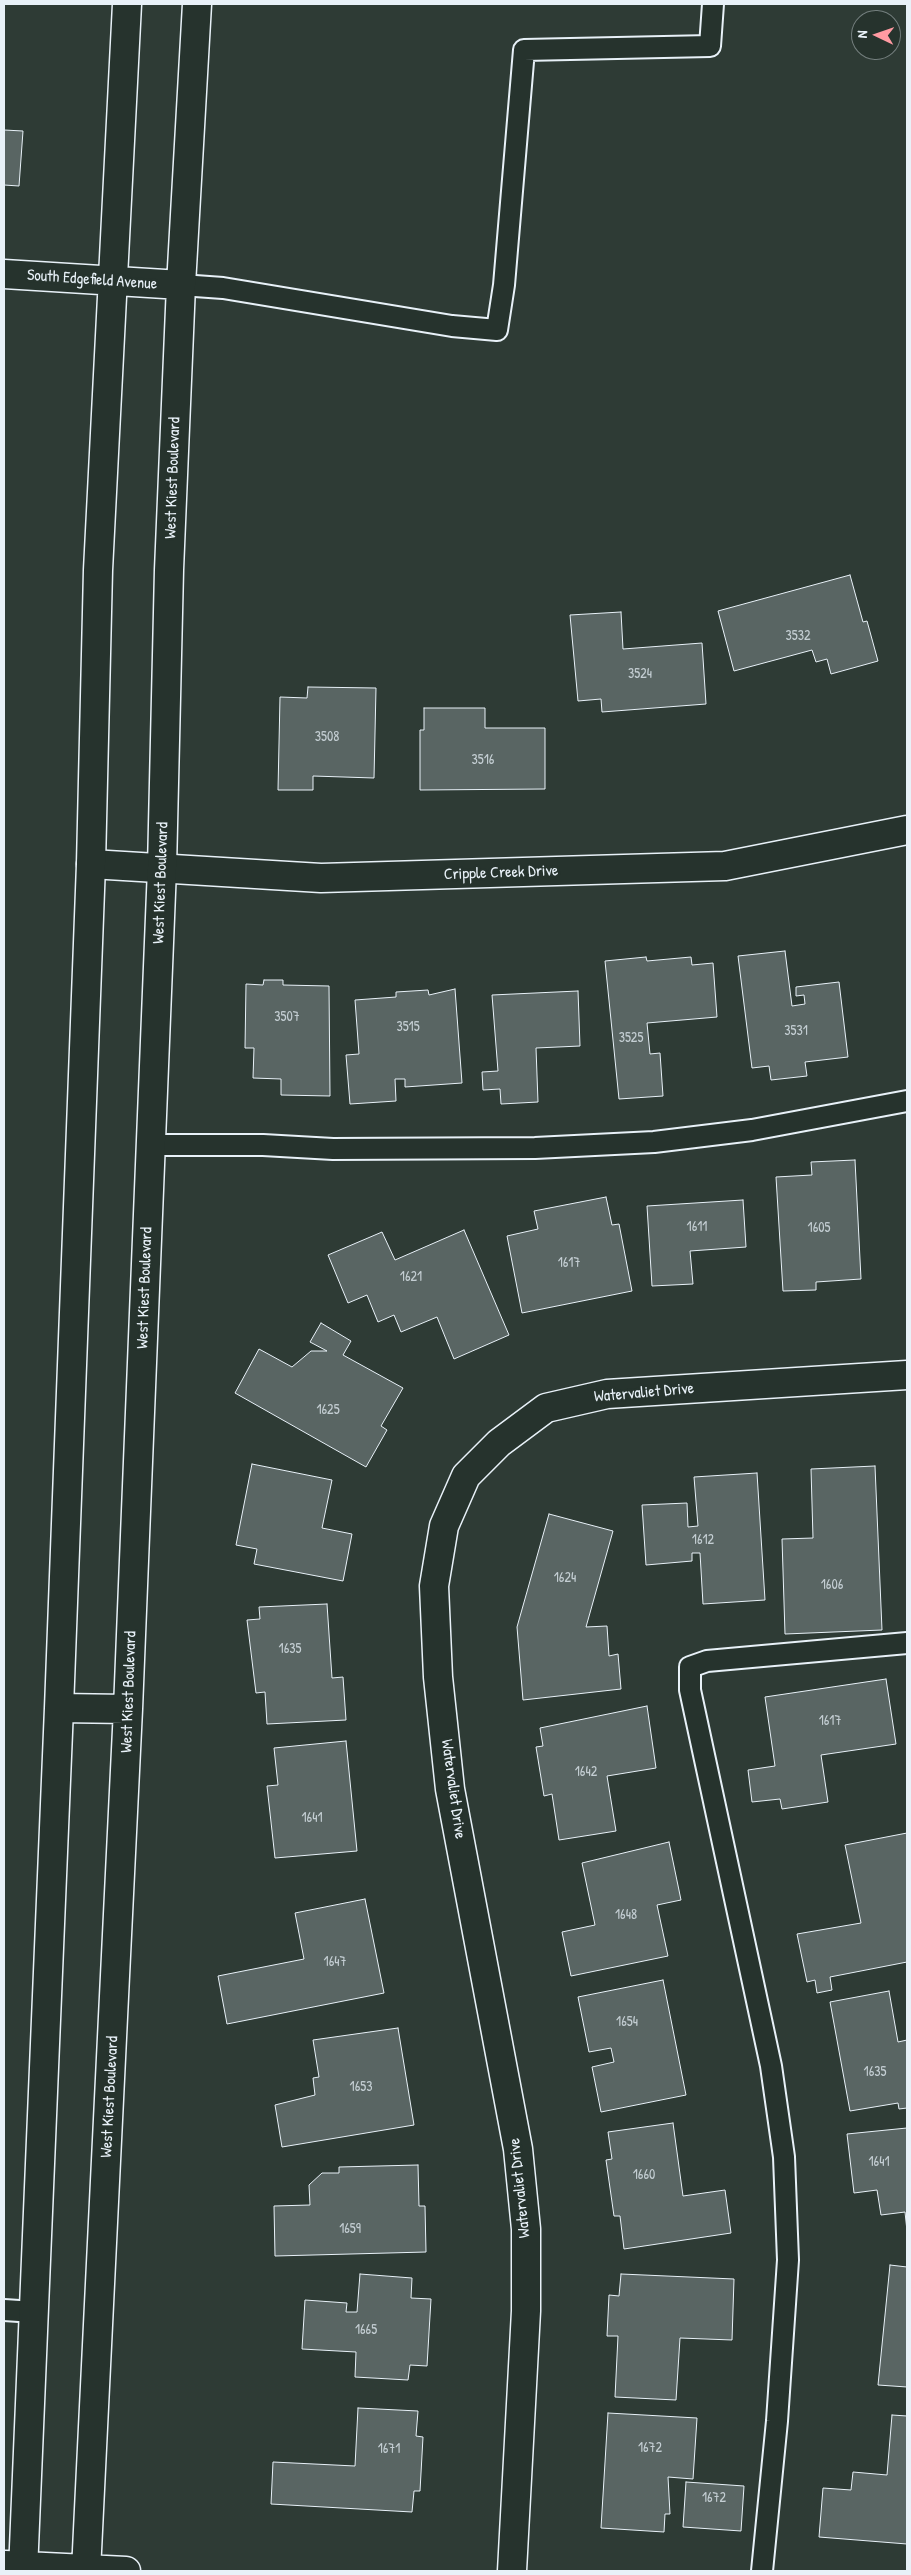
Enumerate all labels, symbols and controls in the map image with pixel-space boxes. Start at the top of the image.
north arrow [851,10,901,60]
text: N [852,30,871,38]
street label: South Edgefield Avenue [26,266,158,294]
street label: West Kiest Boulevard [161,417,185,539]
house number: 3532 [785,628,811,644]
house number: 3524 [628,666,652,682]
house number: 3508 [315,729,339,745]
house number: 3516 [472,752,494,768]
street label: West Kiest Boulevard [149,822,173,944]
street label: Cripple Creek Drive [443,861,559,885]
house number: 3507 [274,1009,300,1025]
house number: 3515 [396,1019,420,1035]
house number: 3531 [784,1023,808,1039]
house number: 3525 [619,1030,643,1046]
house number: 1611 [687,1219,707,1235]
house number: 1605 [808,1220,830,1236]
street label: West Kiest Boulevard [133,1227,157,1349]
house number: 1617 [558,1255,580,1271]
house number: 1621 [400,1269,422,1285]
street label: Watervaliet Drive [593,1379,695,1407]
house number: 1625 [316,1402,340,1418]
house number: 1612 [692,1532,714,1548]
house number: 1624 [554,1570,576,1586]
house number: 1606 [821,1577,843,1593]
street label: West Kiest Boulevard [117,1631,141,1753]
house number: 1635 [279,1641,301,1657]
house number: 1617 [819,1713,841,1729]
street label: Watervaliet Drive [437,1738,469,1840]
house number: 1642 [575,1764,597,1780]
house number: 1641 [302,1810,322,1826]
house number: 1648 [615,1907,637,1923]
house number: 1647 [324,1954,346,1970]
house number: 1654 [616,2014,638,2030]
street label: West Kiest Boulevard [97,2036,123,2158]
house number: 1635 [864,2064,886,2080]
house number: 1653 [350,2079,372,2095]
street label: Watervaliet Drive [505,2137,535,2239]
house number: 1641 [869,2154,889,2170]
house number: 1660 [633,2167,655,2183]
house number: 1659 [339,2221,361,2237]
house number: 1665 [355,2322,377,2338]
house number: 1672 [638,2440,662,2456]
house number: 1671 [378,2441,400,2457]
house number: 1672 [702,2490,726,2506]

